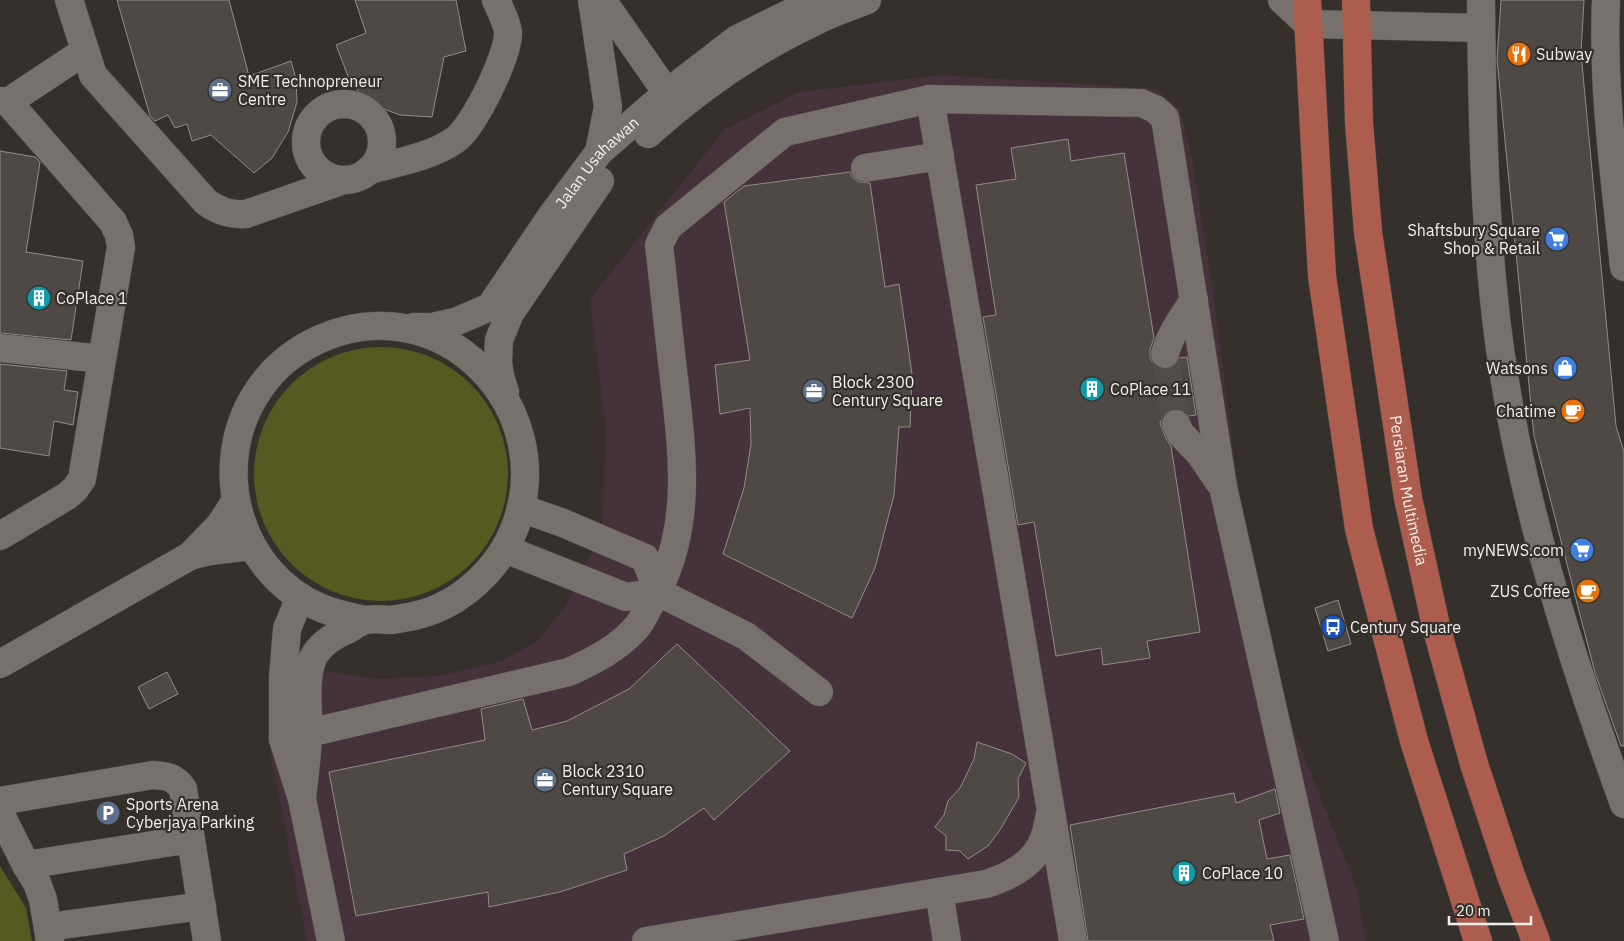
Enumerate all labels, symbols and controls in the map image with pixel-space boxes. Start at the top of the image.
restaurant icon: Subway [1506,41,1532,67]
place label: Subway [1536,44,1592,64]
place label: SME Technopreneur Centre [238,71,382,109]
office icon: SME Technopreneur Centre [207,77,233,103]
street label: Jalan Usahawan [551,112,643,212]
place label: Shaftsbury Square Shop & Retail [1408,220,1540,258]
supermarket icon: Shaftsbury Square Shop & Retail [1544,226,1570,252]
building icon: CoPlace 1 [26,285,52,311]
place label: CoPlace 1 [56,288,128,308]
shop icon: Watsons [1552,355,1578,381]
place label: Watsons [1486,358,1548,378]
place label: Block 2300 Century Square [832,372,943,410]
building icon: CoPlace 11 [1079,376,1105,402]
office icon: Block 2300 Century Square [801,378,827,404]
place label: CoPlace 11 [1110,379,1191,399]
cafe icon: Chatime [1560,398,1586,424]
place label: Chatime [1496,401,1556,421]
street label: Persiaran Multimedia [1386,414,1433,568]
supermarket icon: myNEWS.com [1569,537,1595,563]
place label: myNEWS.com [1463,540,1564,560]
cafe icon: ZUS Coffee [1575,578,1601,604]
place label: ZUS Coffee [1490,581,1570,601]
bus stop icon: Century Square [1320,614,1346,640]
place label: Century Square [1350,617,1461,637]
place label: Block 2310 Century Square [562,761,673,799]
office icon: Block 2310 Century Square [532,767,558,793]
place label: Sports Arena Cyberjaya Parking [126,794,255,832]
parking icon: Sports Arena Cyberjaya Parking [95,800,121,826]
building icon: CoPlace 10 [1171,860,1197,886]
place label: CoPlace 10 [1202,863,1283,883]
scale bar [1449,894,1532,926]
text: 20 m [1456,901,1491,920]

